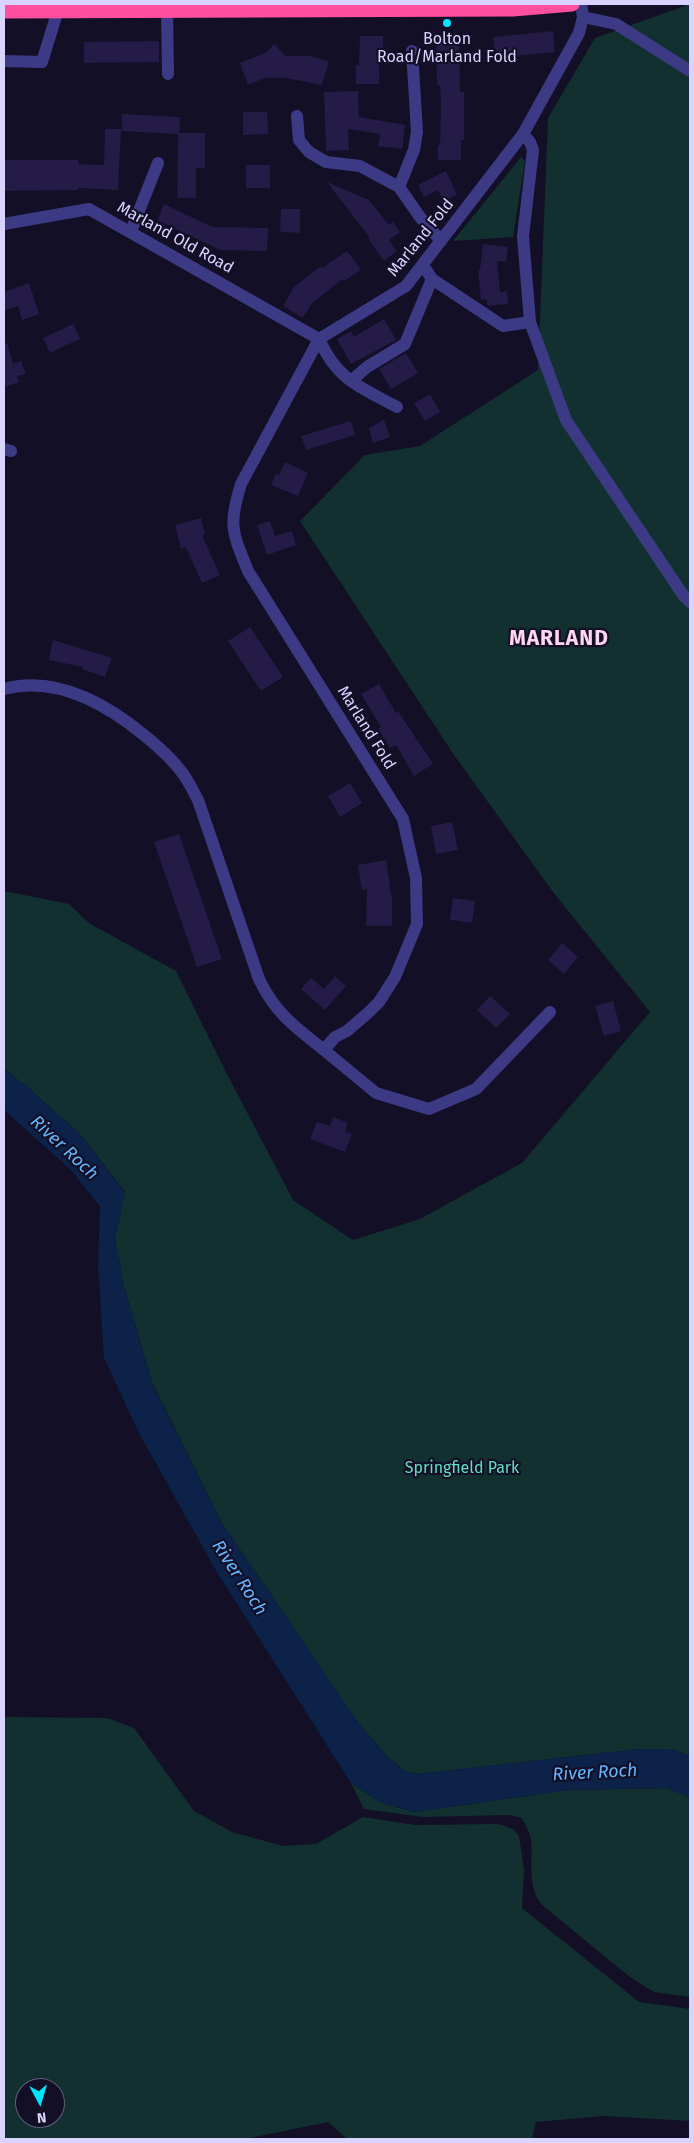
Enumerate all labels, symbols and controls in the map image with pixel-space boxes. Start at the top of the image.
marker: Bolton Road/Marland Fold [441,17,453,29]
place label: Bolton Road/Marland Fold [377,30,517,68]
street label: Marland Fold [384,195,458,281]
street label: Marland Old Road [113,198,237,278]
district label: MARLAND [508,626,610,652]
street label: Marland Fold [333,683,399,773]
water label: River Roch [25,1111,103,1185]
park label: Springfield Park [405,1459,519,1479]
water label: River Roch [207,1536,271,1620]
water label: River Roch [552,1760,638,1786]
north arrow [15,2078,65,2128]
text: N [36,2108,47,2126]

